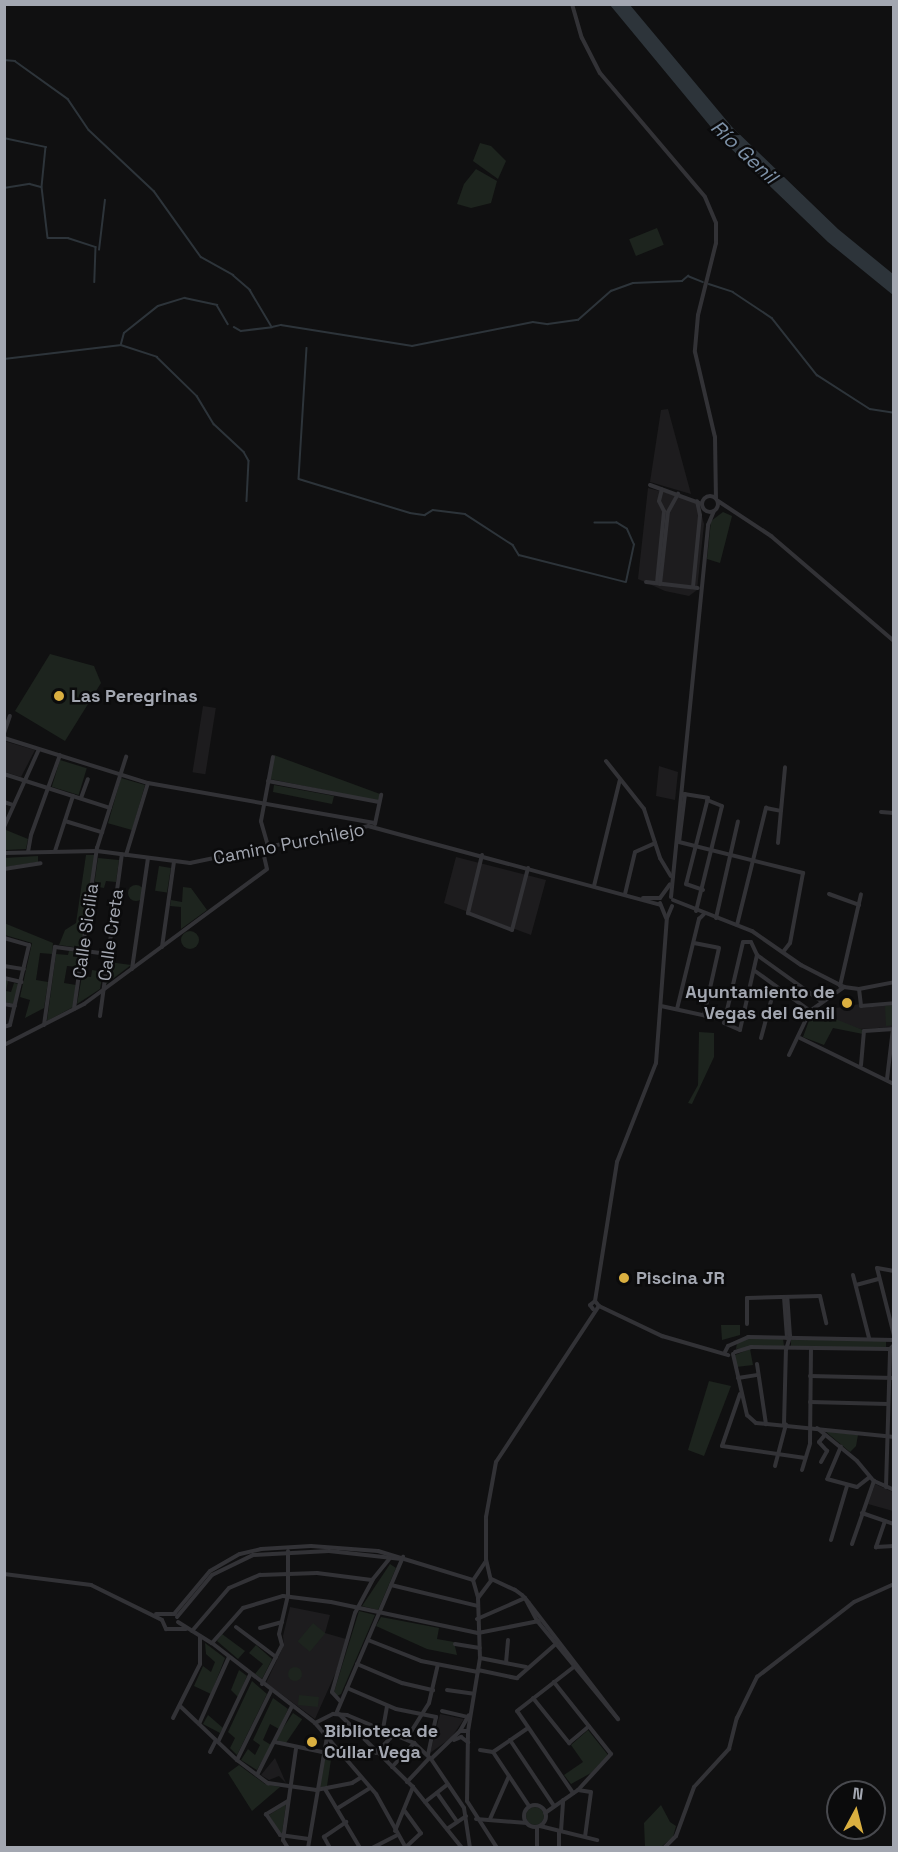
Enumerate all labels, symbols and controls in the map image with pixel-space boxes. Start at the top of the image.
water label: Río Genil [706,115,782,189]
place label: Las Peregrinas [71,685,198,707]
marker: Las Peregrinas [52,689,66,703]
street label: Camino Purchilejo [211,819,367,869]
street label: Calle Sicilia [69,882,103,980]
street label: Calle Creta [94,887,128,983]
place label: Ayuntamiento de Vegas del Genil [685,982,835,1024]
marker: Ayuntamiento de Vegas del Genil [840,996,854,1010]
place label: Piscina JR [636,1267,725,1289]
marker: Piscina JR [617,1271,631,1285]
place label: Biblioteca de Cúllar Vega [324,1721,438,1764]
marker: Biblioteca de Cúllar Vega [305,1735,319,1749]
north arrow [826,1780,886,1840]
text: N [851,1783,865,1805]

